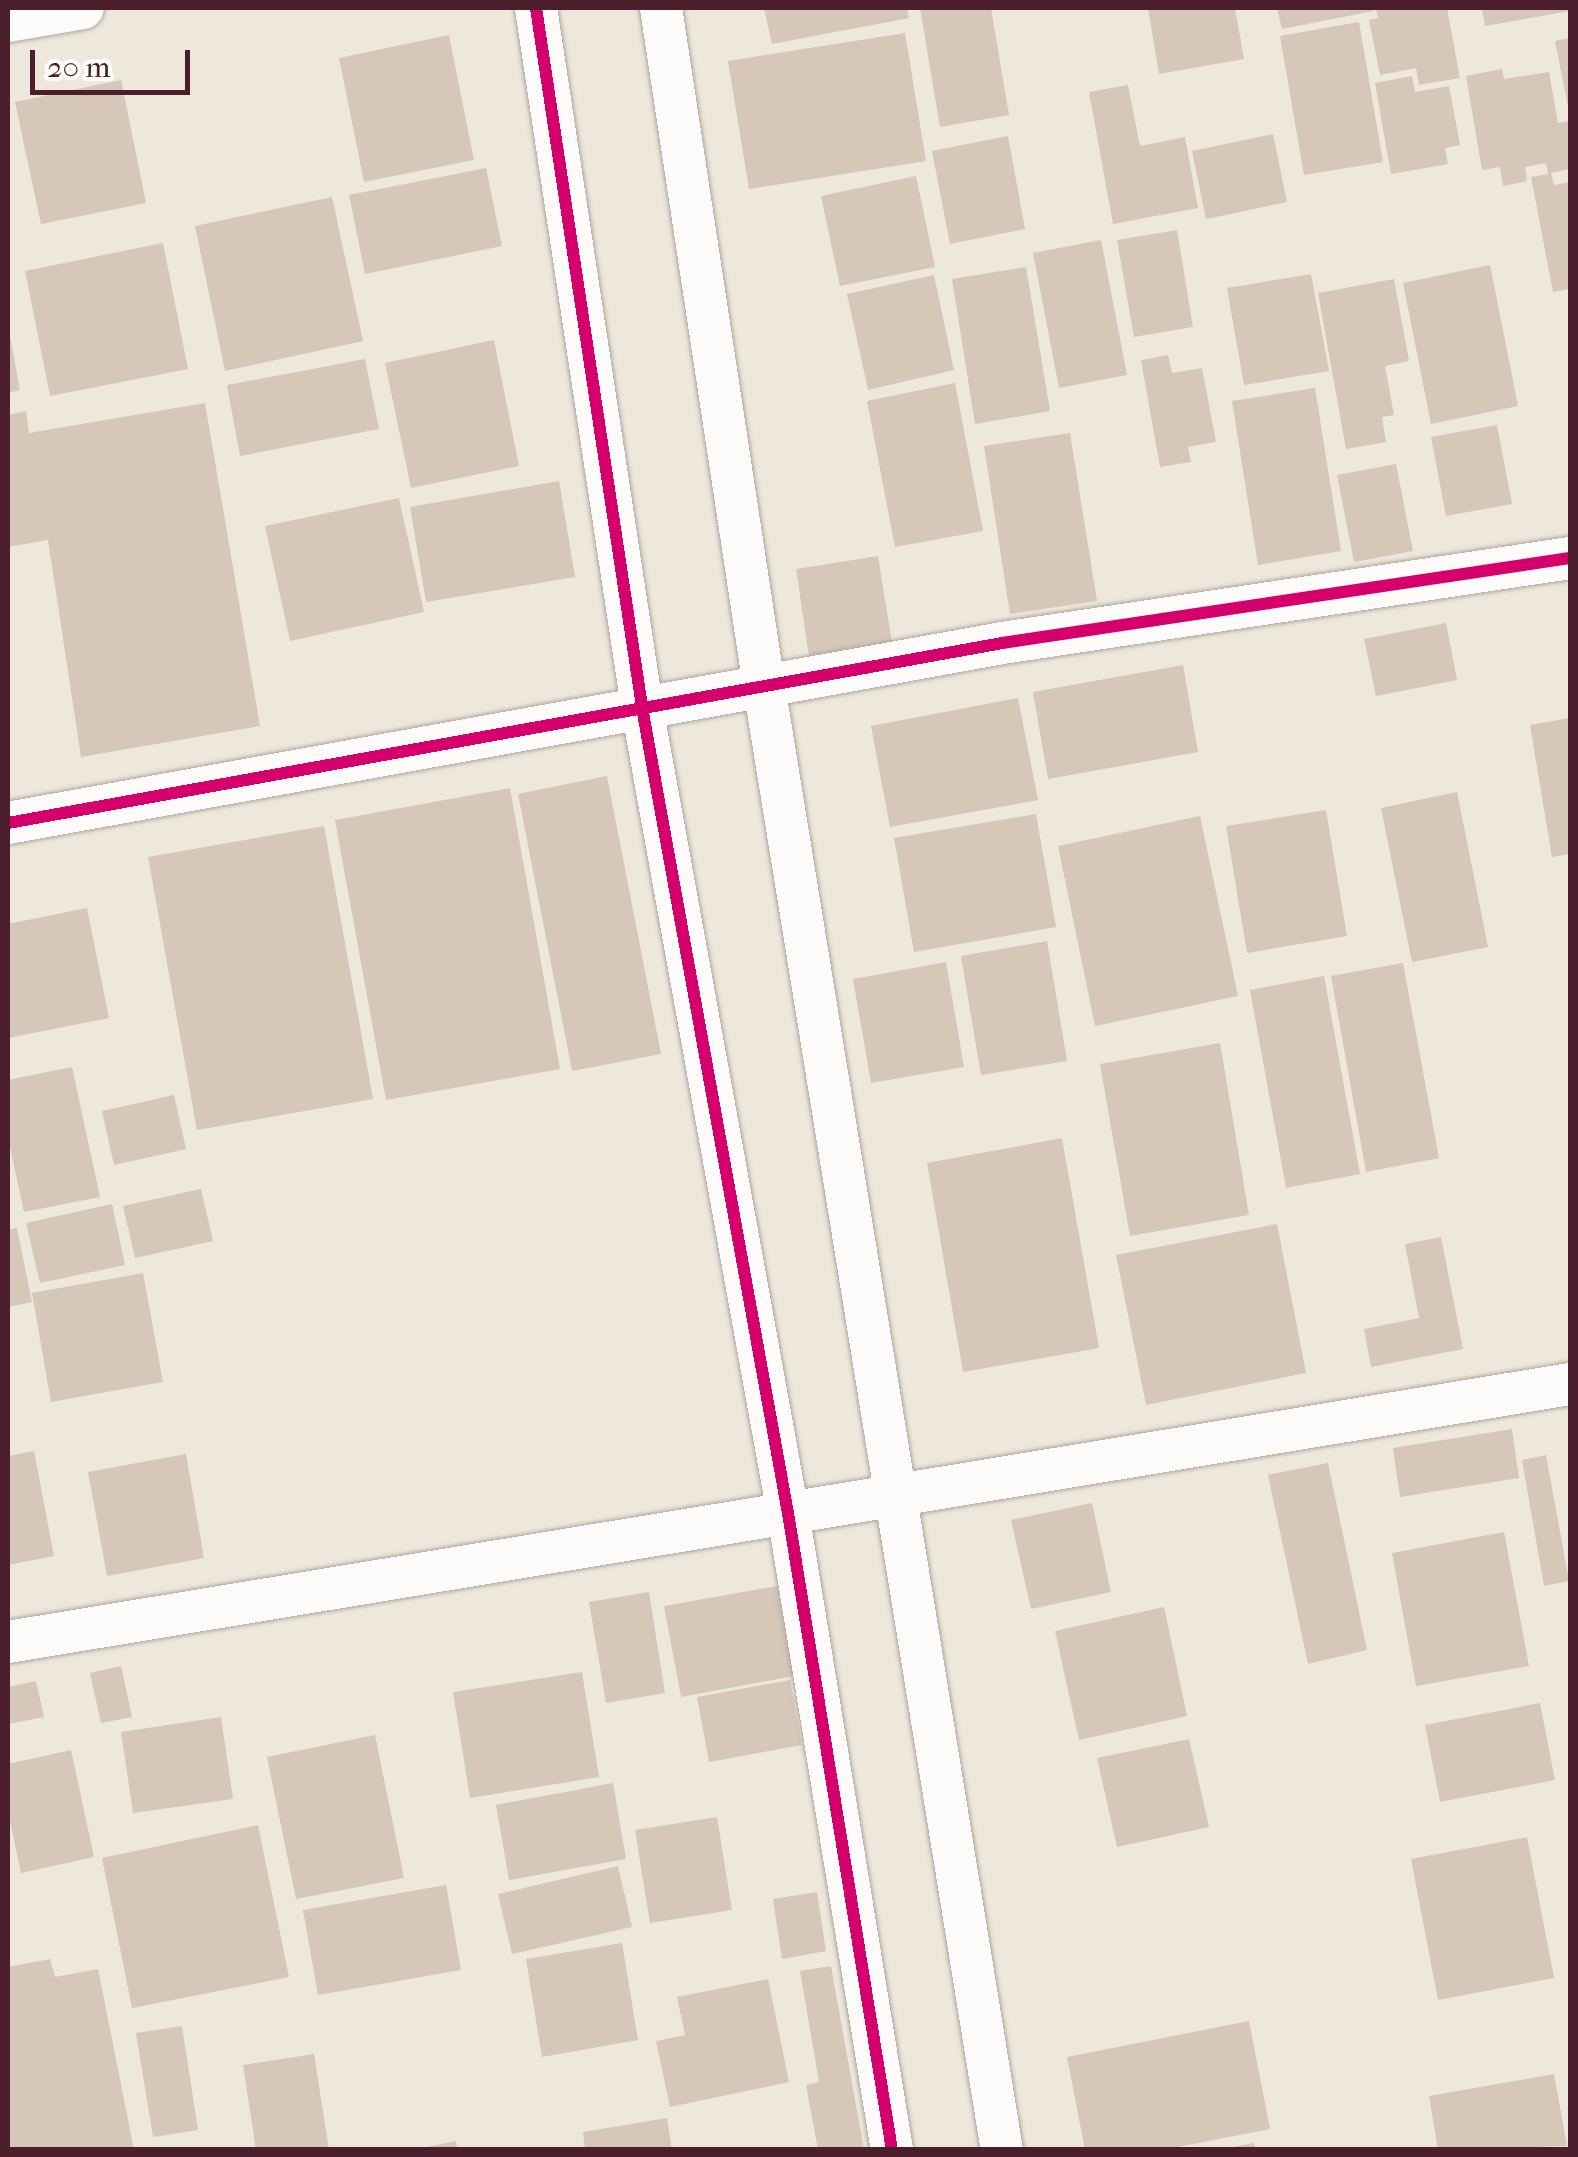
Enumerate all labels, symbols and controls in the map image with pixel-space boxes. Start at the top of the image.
scale bar [35,30,195,92]
text: 20 m [47,50,110,85]

